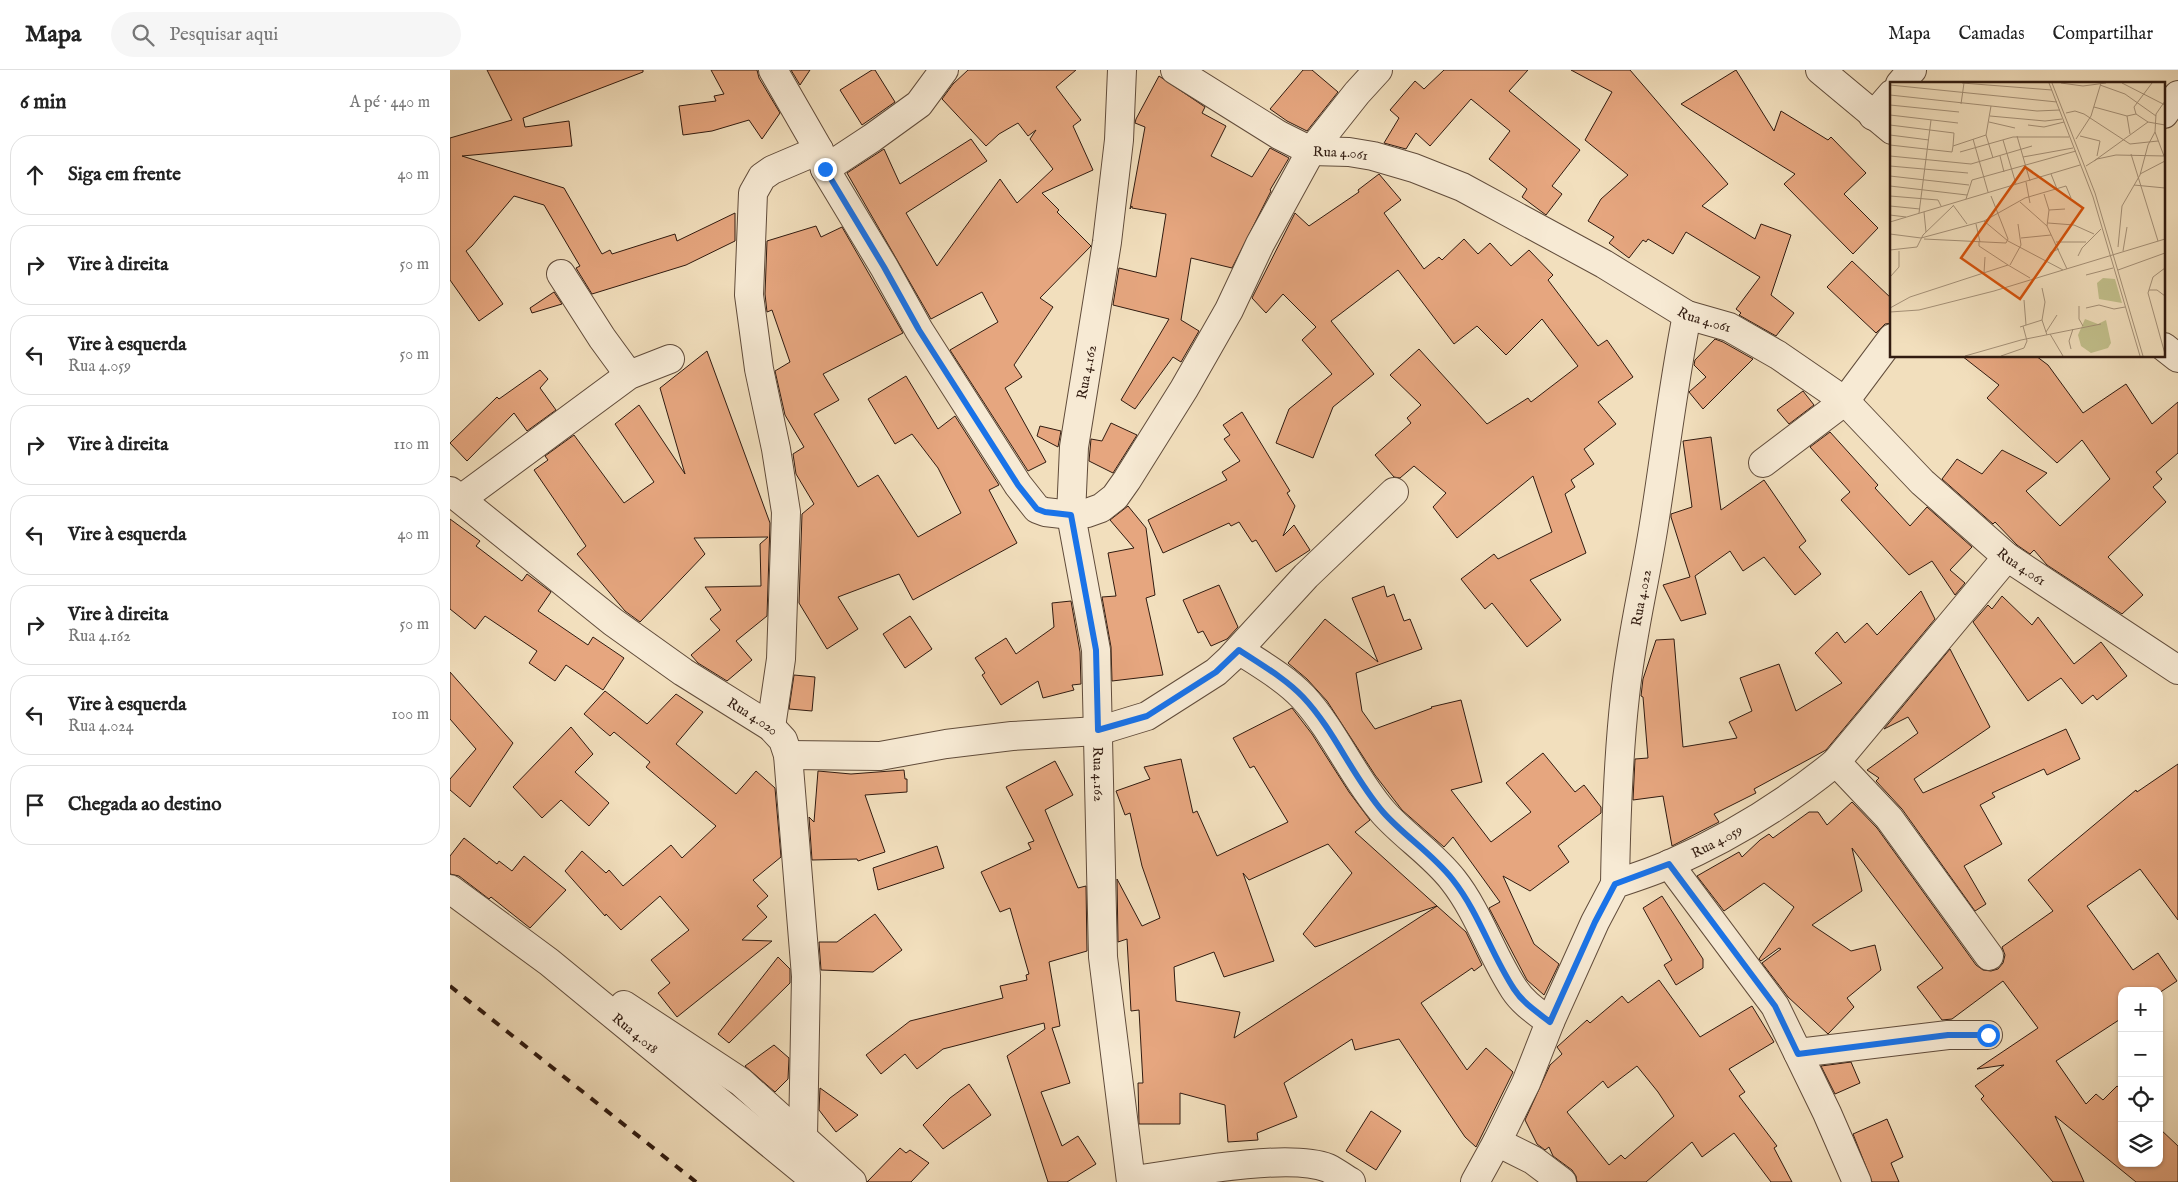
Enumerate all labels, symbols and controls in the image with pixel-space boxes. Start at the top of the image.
search box [111,12,461,57]
text: Mapa [25,19,81,50]
icon: search [129,21,157,49]
text: Pesquisar aqui [169,23,278,47]
text: Mapa [1888,23,1930,46]
text: Camadas [1958,23,2024,46]
text: Compartilhar [2052,23,2153,46]
inset map [1890,82,2166,358]
text: 6 min [20,89,66,116]
text: A pé · 440 m [350,93,430,113]
street label: Rua 4.061 [1313,143,1369,165]
route end [814,158,837,181]
icon: ahead [21,161,49,189]
text: Siga em frente [68,163,181,187]
text: 40 m [397,165,429,185]
icon: right [21,251,49,279]
text: Vire à direita [68,253,168,277]
text: 50 m [400,255,429,275]
street label: Rua 4.061 [1674,303,1733,337]
text: Vire à esquerda [68,333,186,357]
icon: left [21,341,49,369]
street label: Rua 4.162 [1073,343,1101,401]
text: 50 m [400,345,429,365]
text: Rua 4.059 [68,357,131,377]
icon: right [21,431,49,459]
text: Vire à direita [68,433,168,457]
text: 110 m [393,435,429,455]
icon: left [21,521,49,549]
text: Vire à esquerda [68,523,186,547]
text: 40 m [397,525,429,545]
street label: Rua 4.061 [1993,544,2049,590]
street label: Rua 4.022 [1628,568,1656,628]
text: Vire à direita [68,603,168,627]
icon: right [21,611,49,639]
text: 50 m [400,615,429,635]
text: Rua 4.162 [68,627,131,647]
text: Vire à esquerda [68,693,186,717]
street label: Rua 4.020 [724,694,782,740]
icon: left [21,701,49,729]
text: 100 m [392,705,429,725]
text: Rua 4.024 [68,717,134,737]
street label: Rua 4.162 [1088,747,1107,802]
icon: arrive [21,791,49,819]
text: Chegada ao destino [68,793,221,817]
street label: Rua 4.059 [1689,821,1746,863]
map controls [2118,987,2163,1167]
button: + [2118,987,2163,1032]
street label: Rua 4.018 [608,1010,662,1058]
route start [1977,1024,2000,1047]
button: − [2118,1032,2163,1077]
button: locate [2118,1077,2163,1122]
button: layers [2118,1122,2163,1167]

